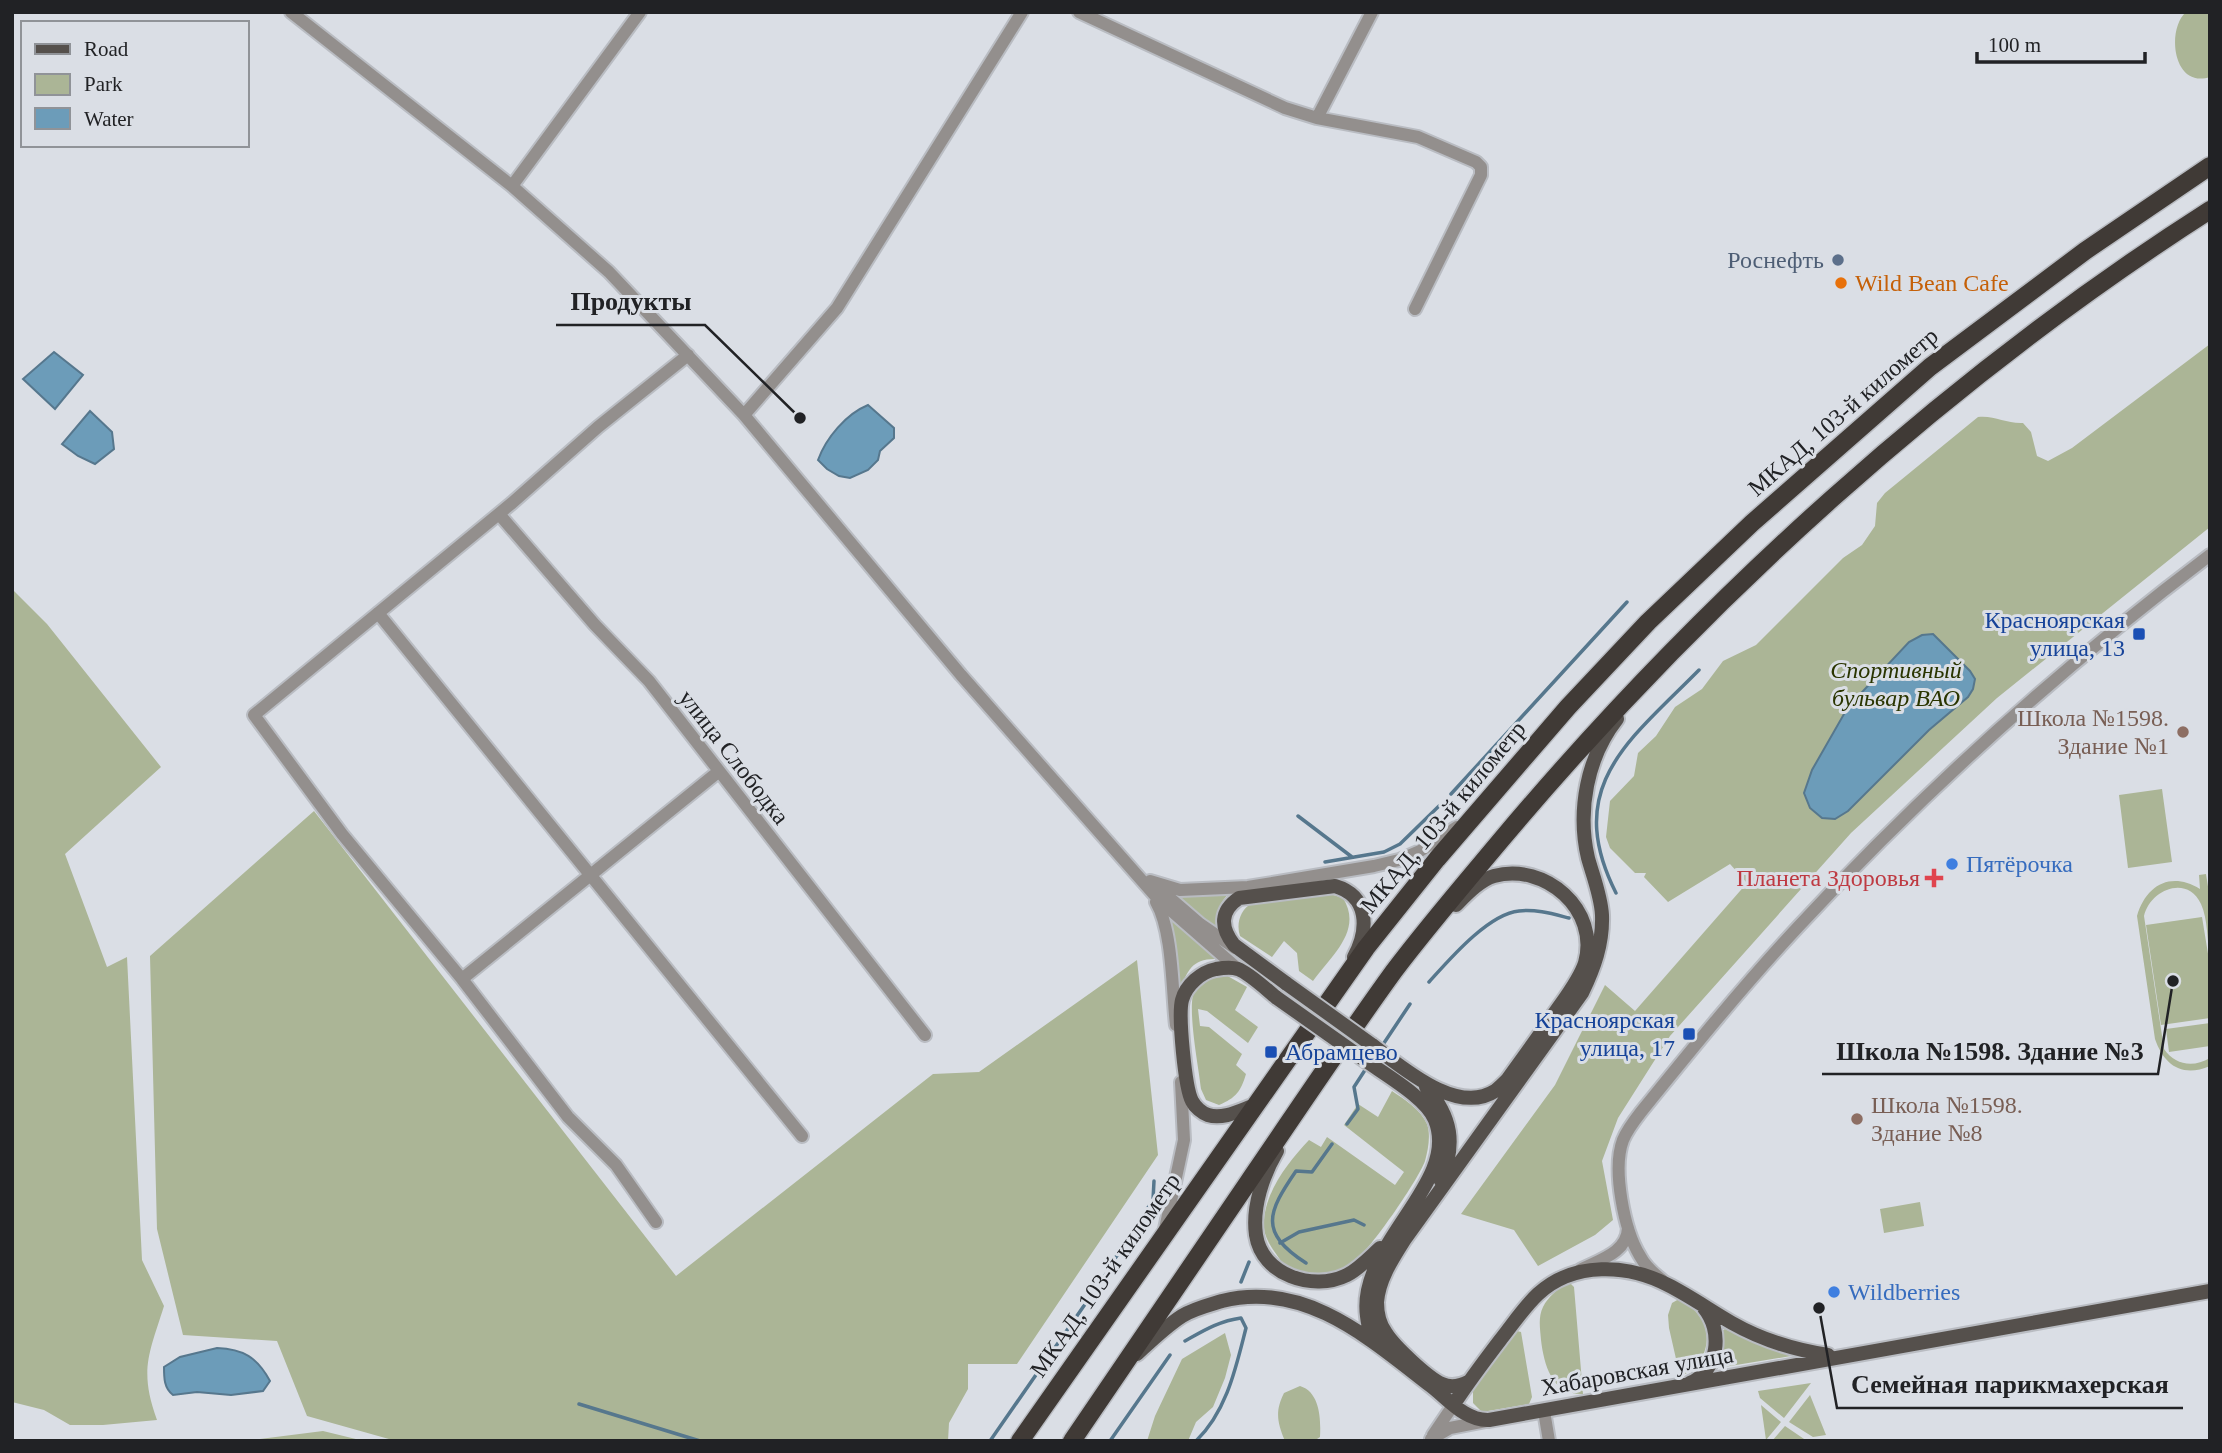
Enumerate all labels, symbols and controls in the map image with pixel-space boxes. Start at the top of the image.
legend [21,21,248,147]
scale bar [1977,21,2145,65]
text: 100 m [1988,33,2041,57]
text: Road [84,37,129,61]
text: Park [84,72,123,96]
text: Water [84,107,134,131]
place label: Роснефть [1727,247,1824,273]
marker: Роснефть [1830,252,1846,268]
place label: Wild Bean Cafe [1855,270,2009,296]
marker: Wild Bean Cafe [1833,275,1849,291]
callout: Продукты [556,278,705,325]
text: Продукты [570,287,692,316]
street label: МКАД, 103-й километр [1743,323,1943,501]
place label: Красноярская улица, 13 [1985,607,2125,661]
marker: Красноярская улица, 13 [2131,626,2147,642]
park label: Спортивный бульвар ВАО [1830,657,1962,711]
street label: улица Слободка [674,685,795,829]
place label: Школа №1598. Здание №1 [2017,705,2169,759]
street label: МКАД, 103-й километр [1355,716,1531,918]
marker: Школа №1598. Здание №1 [2175,724,2191,740]
place label: Пятёрочка [1966,851,2073,877]
marker: Пятёрочка [1944,856,1960,872]
place label: Планета Здоровья [1736,865,1920,891]
marker: Планета Здоровья [1926,870,1942,886]
place label: Красноярская улица, 17 [1535,1007,1675,1061]
marker: Красноярская улица, 17 [1681,1026,1697,1042]
callout: Школа №1598. Здание №3 [1822,1027,2158,1074]
text: Школа №1598. Здание №3 [1836,1037,2144,1066]
place label: Абрамцево [1285,1039,1398,1065]
marker: Абрамцево [1263,1044,1279,1060]
place label: Школа №1598. Здание №8 [1871,1092,2023,1146]
marker: Школа №1598. Здание №8 [1849,1111,1865,1127]
street label: МКАД, 103-й километр [1025,1168,1185,1382]
place label: Wildberries [1848,1279,1960,1305]
marker: Wildberries [1826,1284,1842,1300]
street label: Хабаровская улица [1539,1341,1736,1401]
callout: Семейная парикмахерская [1837,1361,2183,1408]
text: Семейная парикмахерская [1851,1370,2169,1399]

